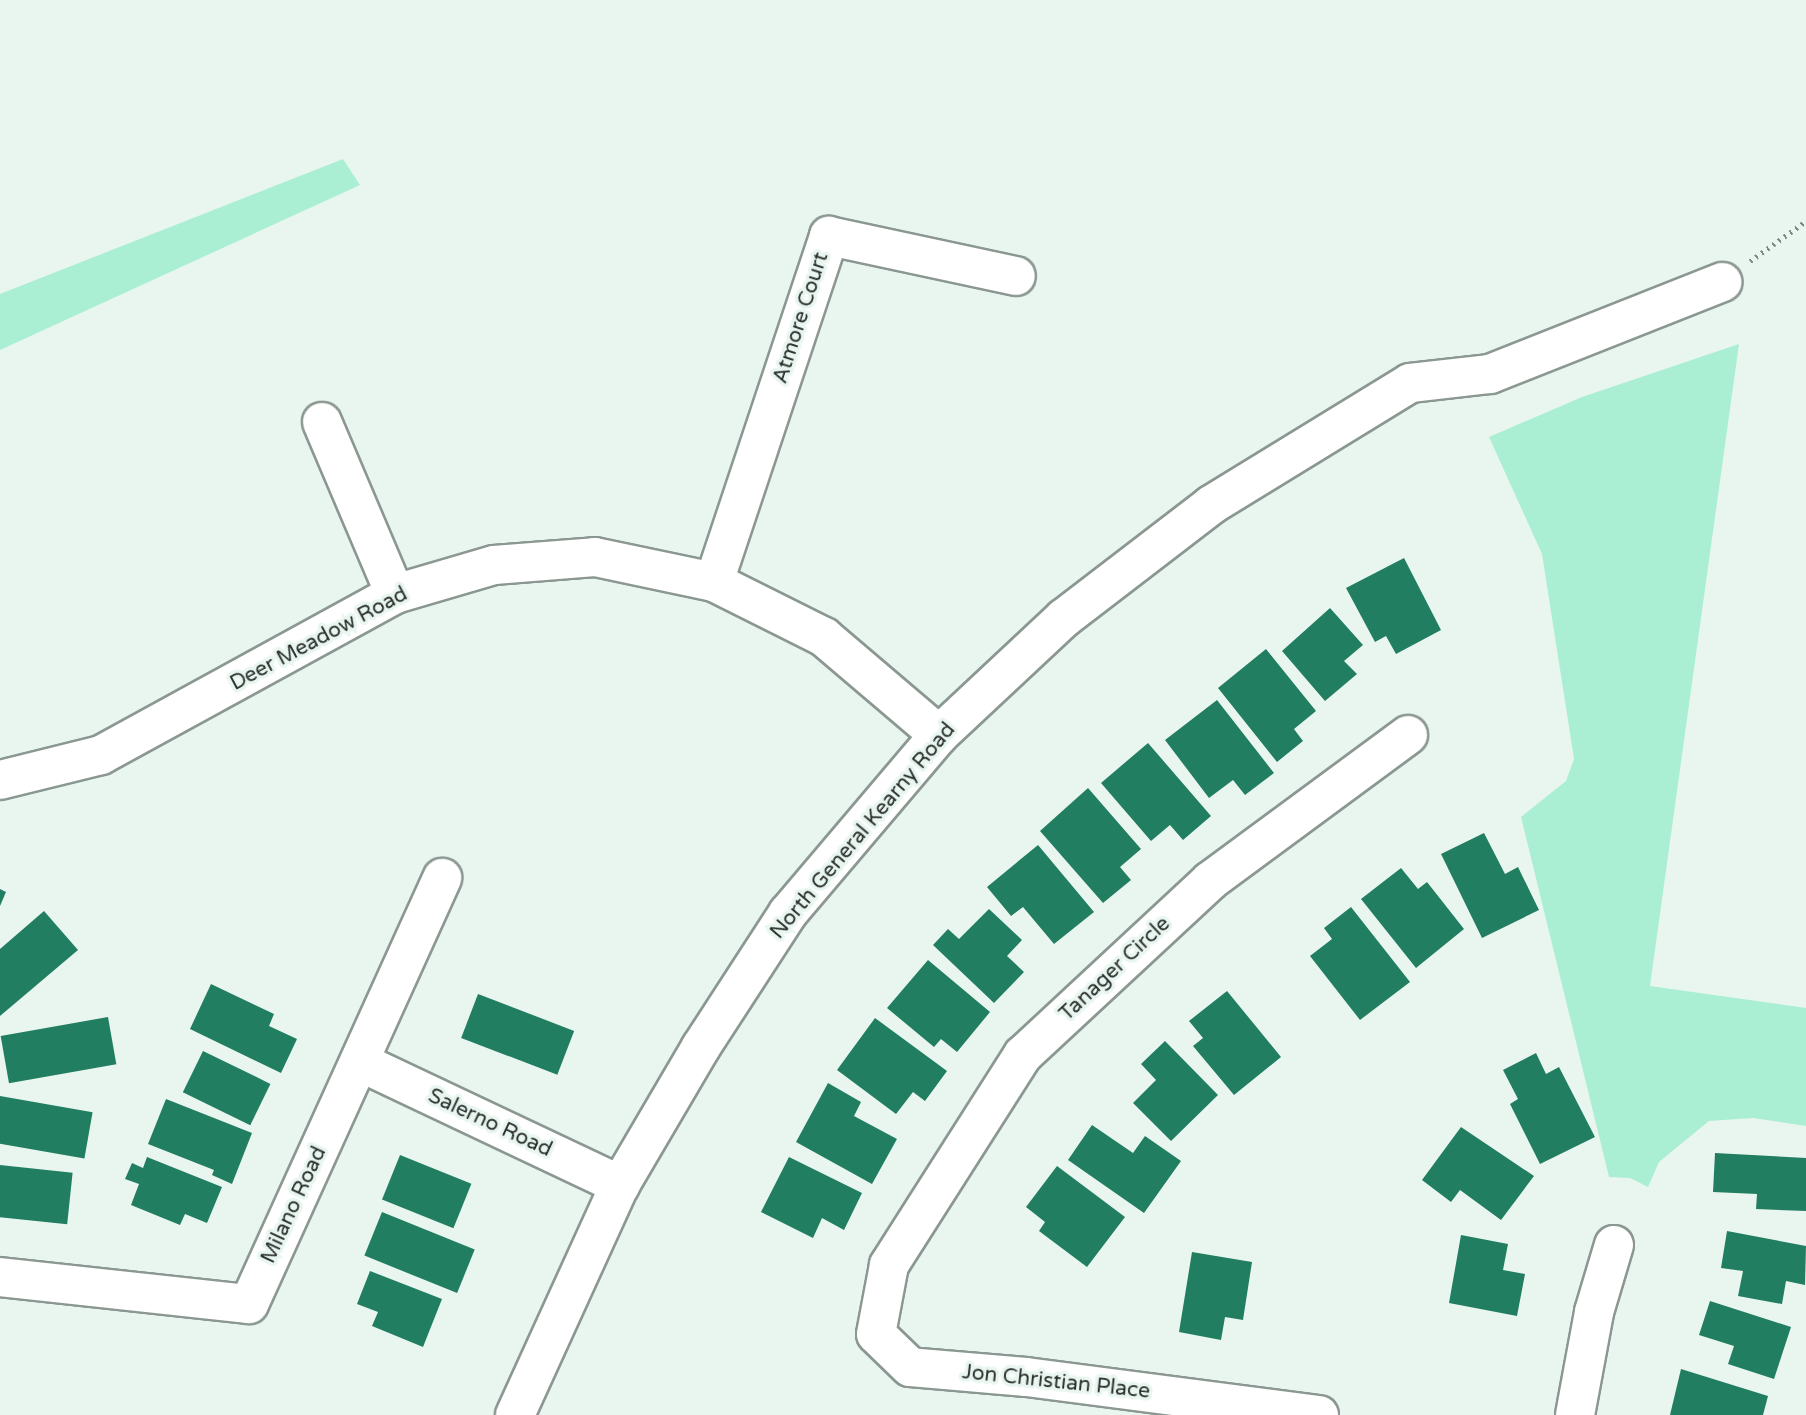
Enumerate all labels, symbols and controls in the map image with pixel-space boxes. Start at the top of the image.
street label: Atmore Court [768,249,834,387]
street label: Deer Meadow Road [226,582,412,696]
street label: North General Kearny Road [765,718,961,944]
street label: Tanager Circle [1054,911,1176,1027]
street label: Salerno Road [424,1083,556,1163]
street label: Milano Road [256,1143,332,1267]
street label: Jon Christian Place [961,1360,1151,1404]

